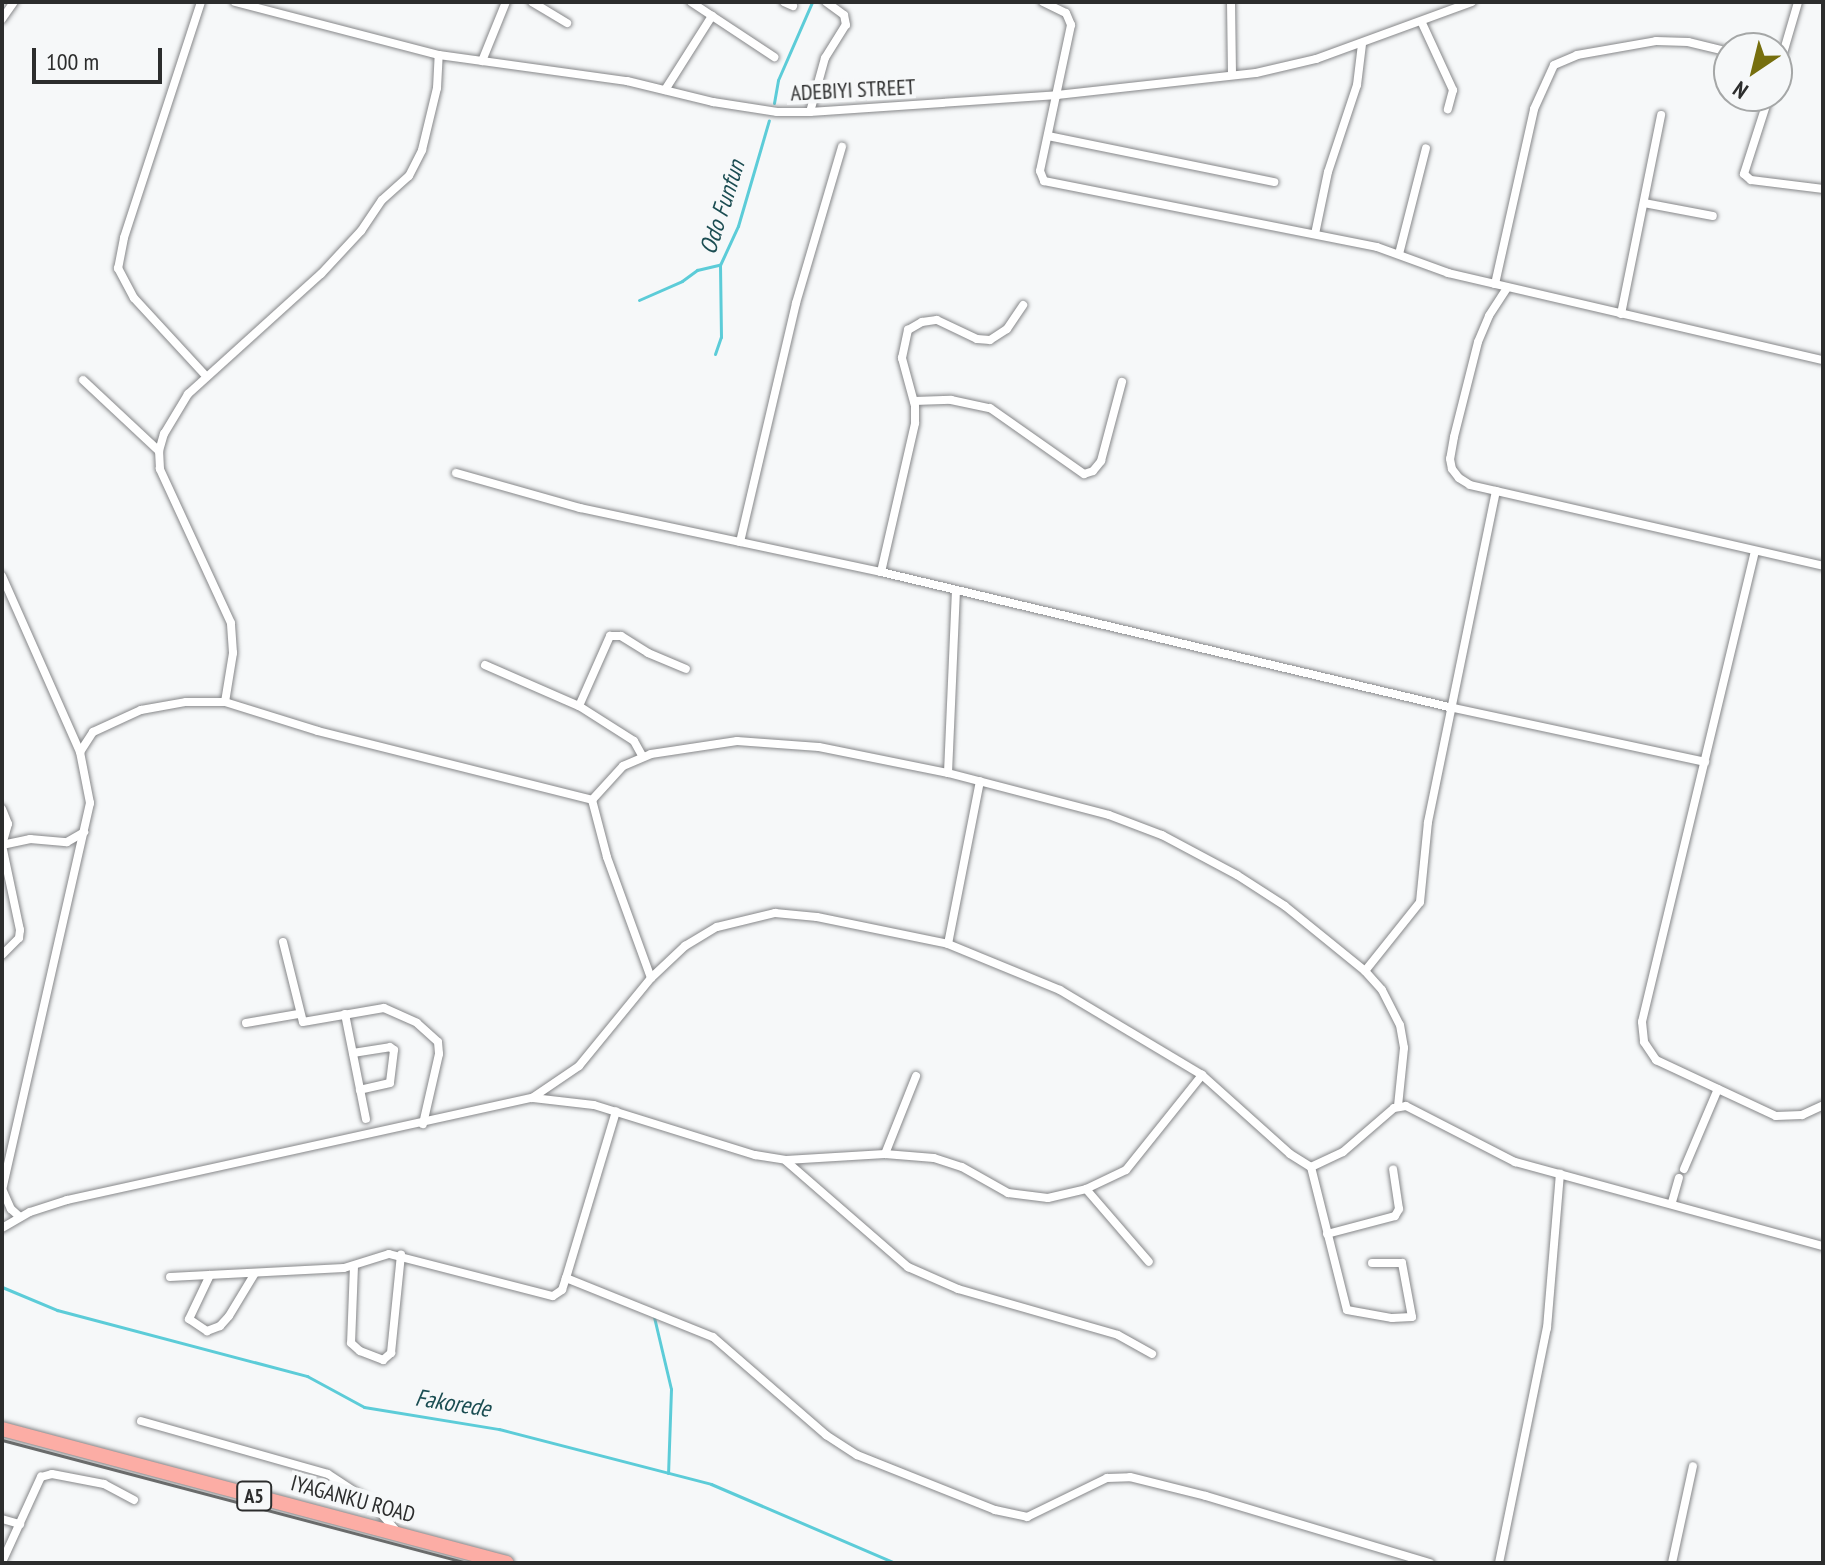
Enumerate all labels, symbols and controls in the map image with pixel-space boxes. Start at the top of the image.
scale bar [36,32,166,82]
north arrow [1713,32,1793,112]
text: 100 m [46,46,99,77]
street label: ADEBIYI STREET [790,74,916,106]
text: N [1727,75,1753,105]
water label: Odo Funfun [693,156,751,258]
water label: Fakorede [413,1383,493,1423]
street label: IYAGANKU ROAD [288,1470,418,1528]
road number: A5 [236,1480,272,1512]

